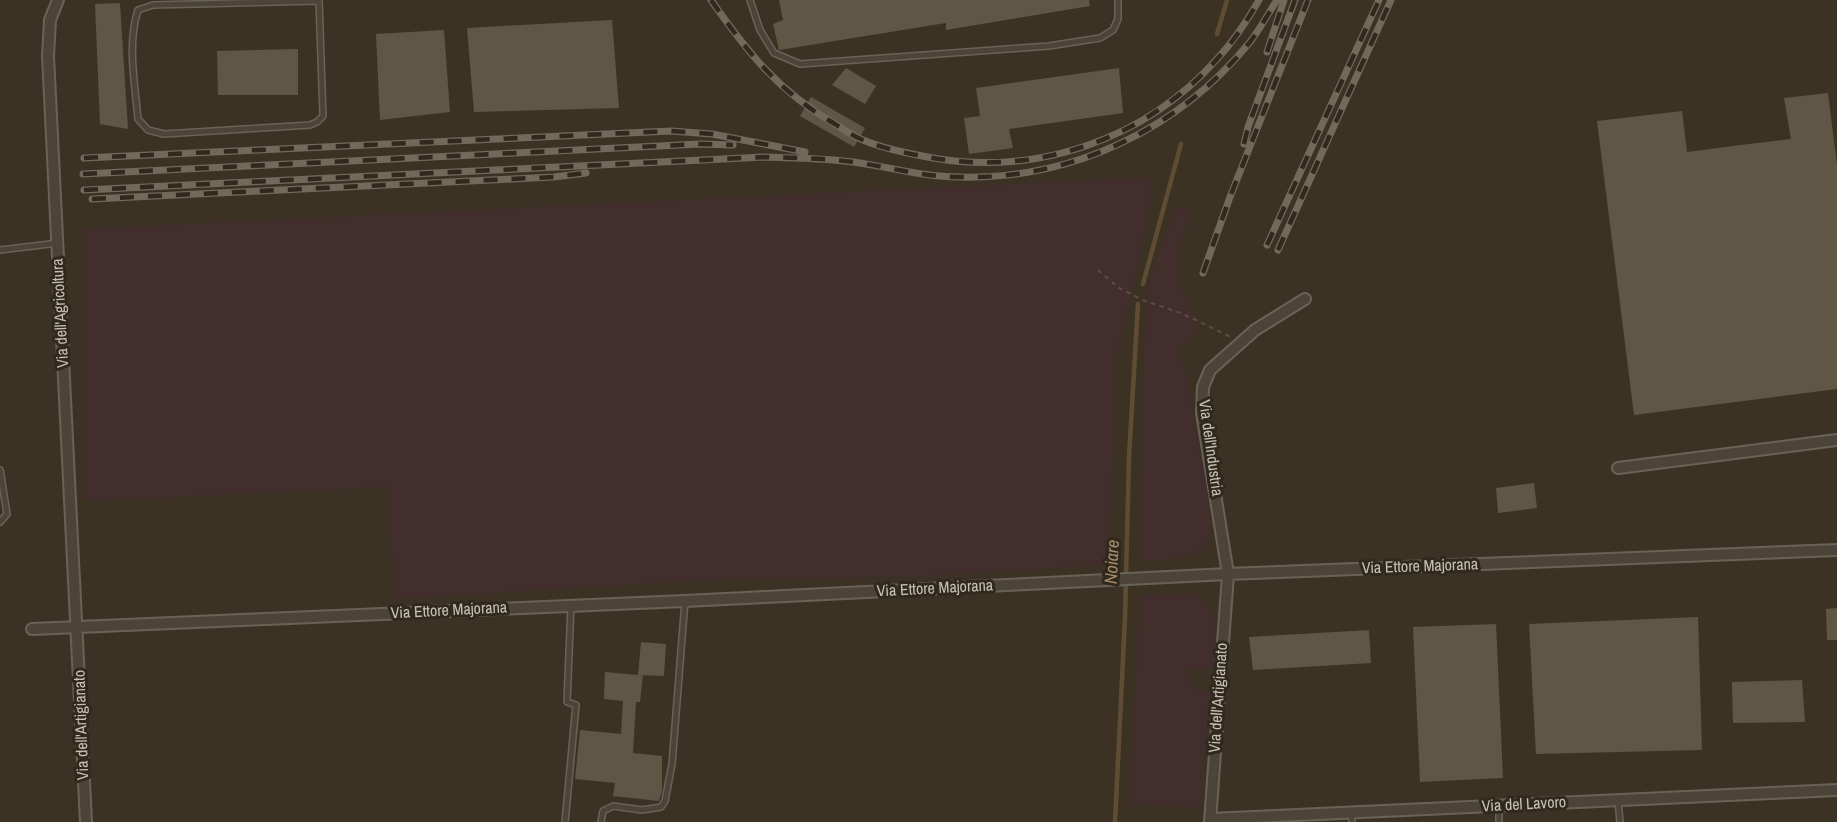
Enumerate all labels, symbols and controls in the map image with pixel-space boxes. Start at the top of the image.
street label: Via dell'Agricoltura [49,258,73,368]
street label: Via dell'Industria [1194,399,1226,497]
water label: Noiare [1101,539,1125,585]
street label: Via Ettore Majorana [1361,555,1479,579]
street label: Via Ettore Majorana [876,576,994,602]
street label: Via Ettore Majorana [390,598,508,624]
street label: Via dell'Artigianato [1206,642,1232,754]
street label: Via dell'Artigianato [70,670,94,780]
street label: Via del Lavoro [1481,793,1567,817]

